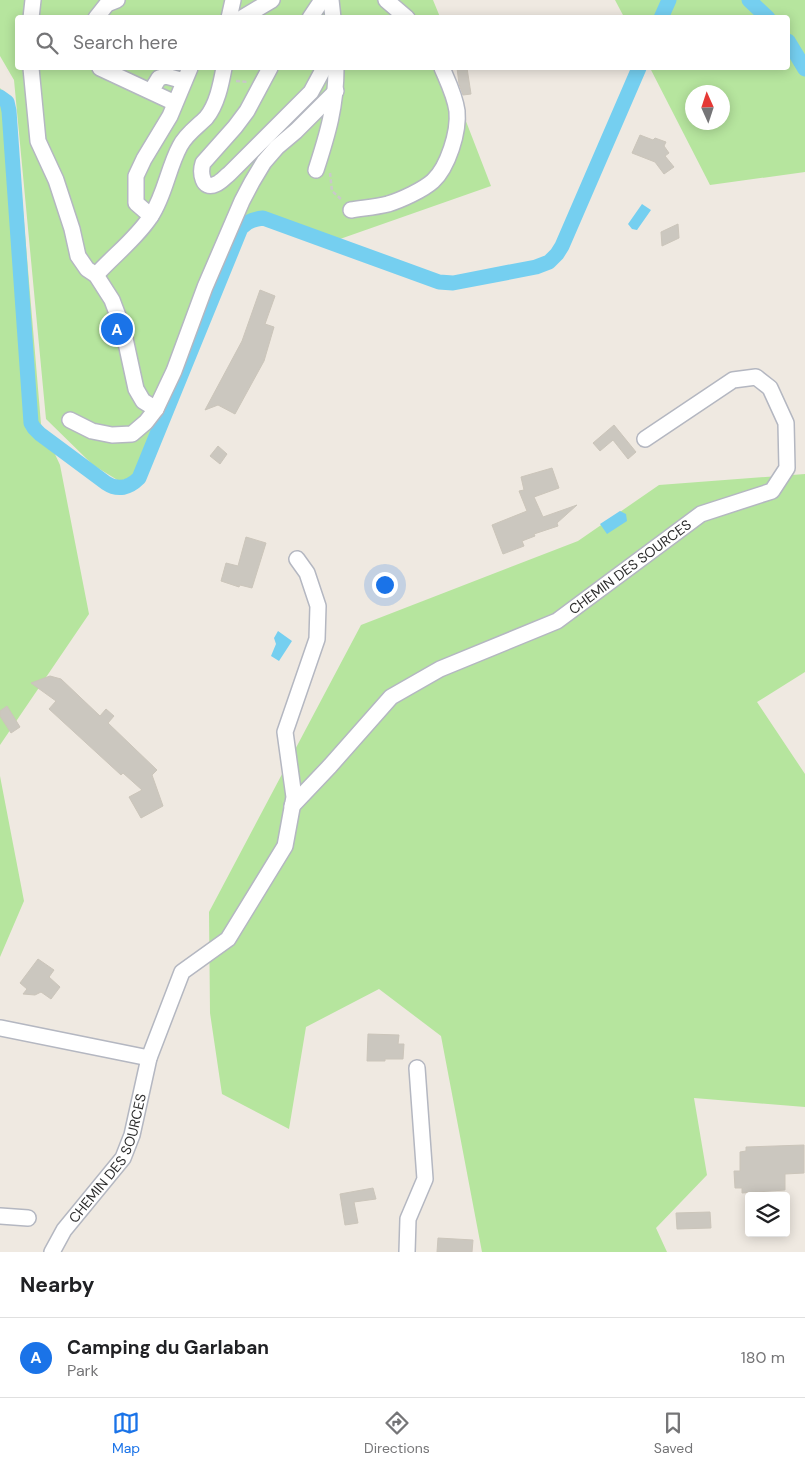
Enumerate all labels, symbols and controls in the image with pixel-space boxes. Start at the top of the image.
search box [15,15,790,70]
icon: search [33,29,61,57]
text: Search here [73,30,178,55]
north arrow [685,85,730,130]
pin: A [101,310,133,348]
street label: CHEMIN DES SOURCES [565,515,695,618]
your location [372,572,398,598]
street label: CHEMIN DES SOURCES [65,1092,150,1226]
map controls [745,1192,790,1237]
button: layers [745,1192,790,1237]
text: Nearby [20,1271,94,1299]
text: Camping du Garlaban [67,1335,269,1360]
text: A [30,1347,42,1368]
text: 180 m [741,1347,785,1368]
text: Park [67,1360,99,1381]
tab: Map [112,1409,140,1457]
tab: Directions [364,1409,430,1457]
tab: Saved [654,1409,693,1457]

